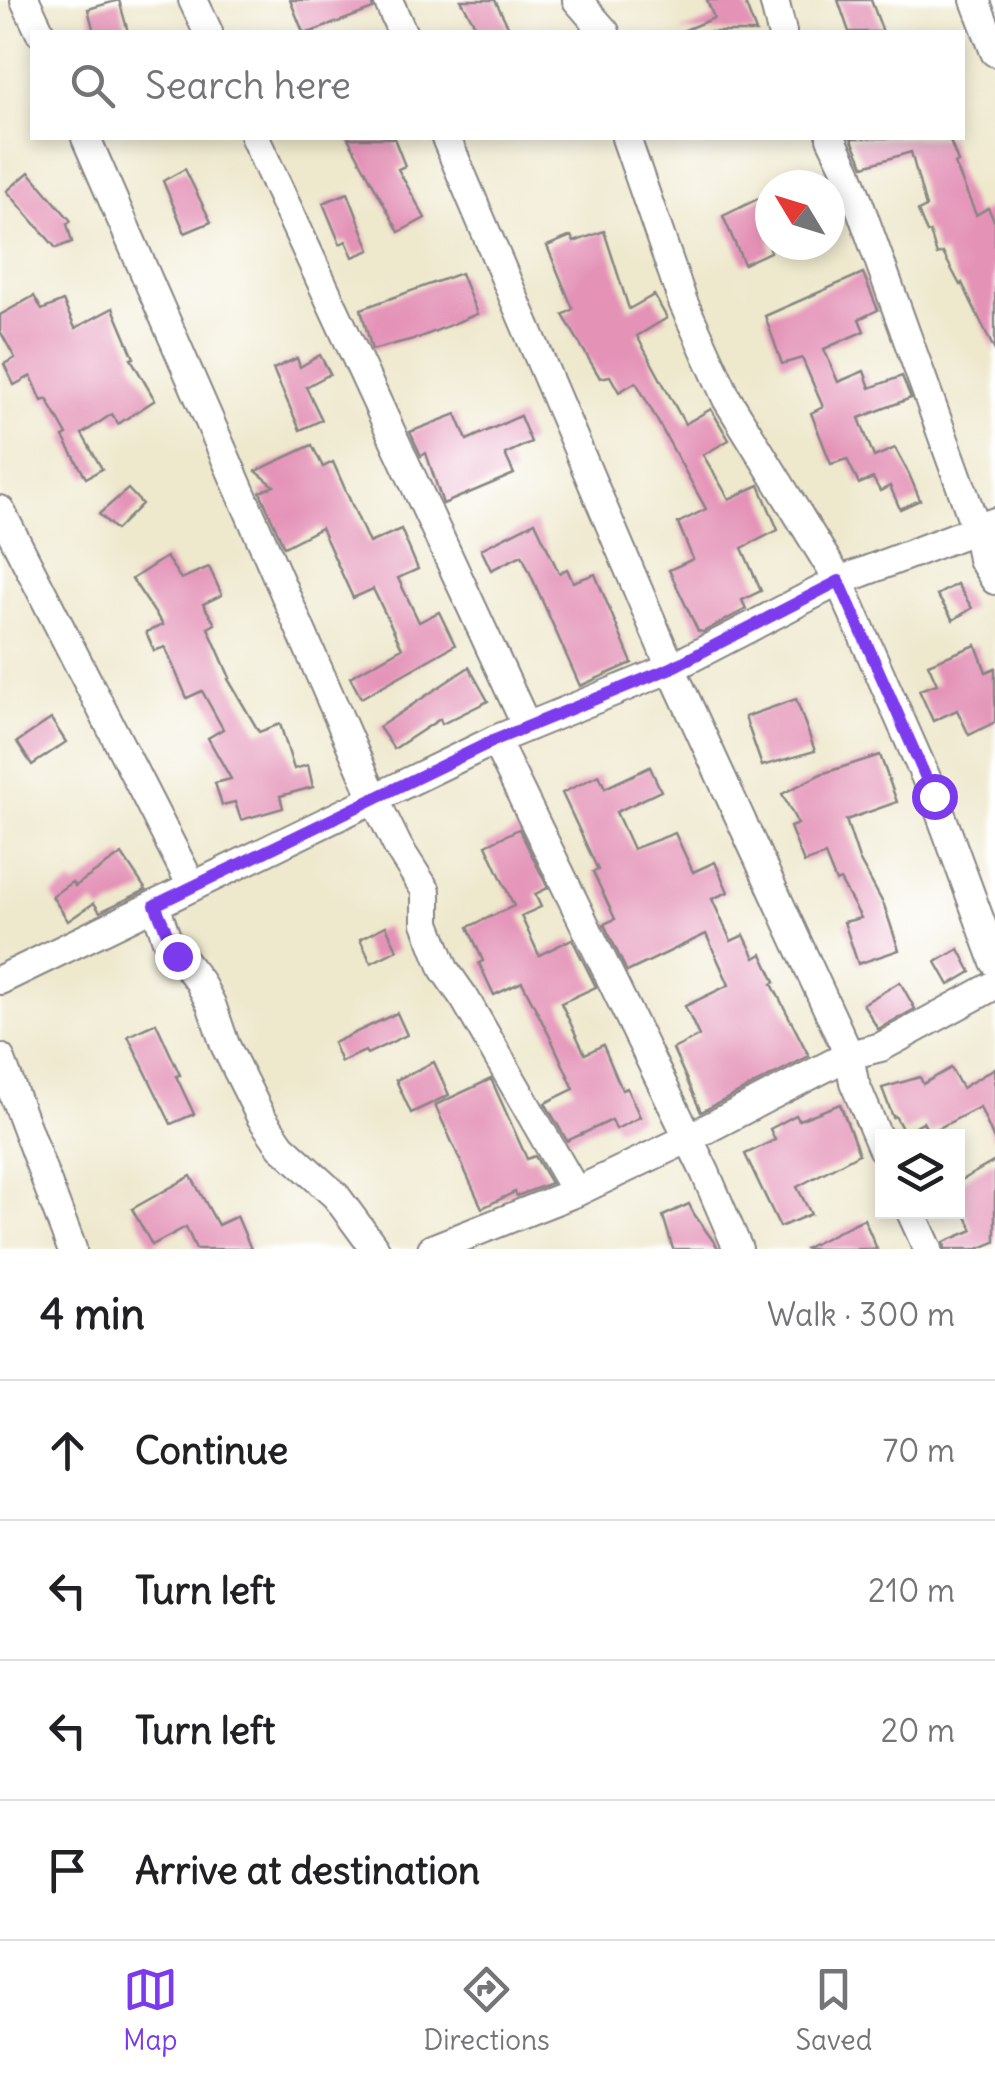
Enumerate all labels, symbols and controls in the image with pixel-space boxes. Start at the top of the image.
search box [30,30,965,140]
icon: search [65,58,120,113]
text: Search here [145,62,351,109]
north arrow [755,170,845,260]
route start [912,774,958,820]
route end [155,934,201,980]
map controls [875,1129,965,1219]
button: layers [875,1129,965,1219]
text: 4 min [40,1288,145,1340]
text: Walk · 300 m [767,1294,955,1335]
icon: ahead [40,1423,95,1478]
text: Continue [135,1427,288,1474]
text: 70 m [883,1430,955,1471]
icon: left [40,1563,95,1618]
text: Turn left [135,1567,275,1614]
text: 210 m [868,1570,955,1611]
icon: left [40,1703,95,1758]
text: Turn left [135,1707,275,1754]
text: 20 m [881,1710,955,1751]
icon: arrive [40,1843,95,1898]
text: Arrive at destination [135,1847,480,1894]
tab: Map [123,1962,178,2058]
tab: Directions [423,1962,550,2058]
tab: Saved [795,1962,872,2058]

